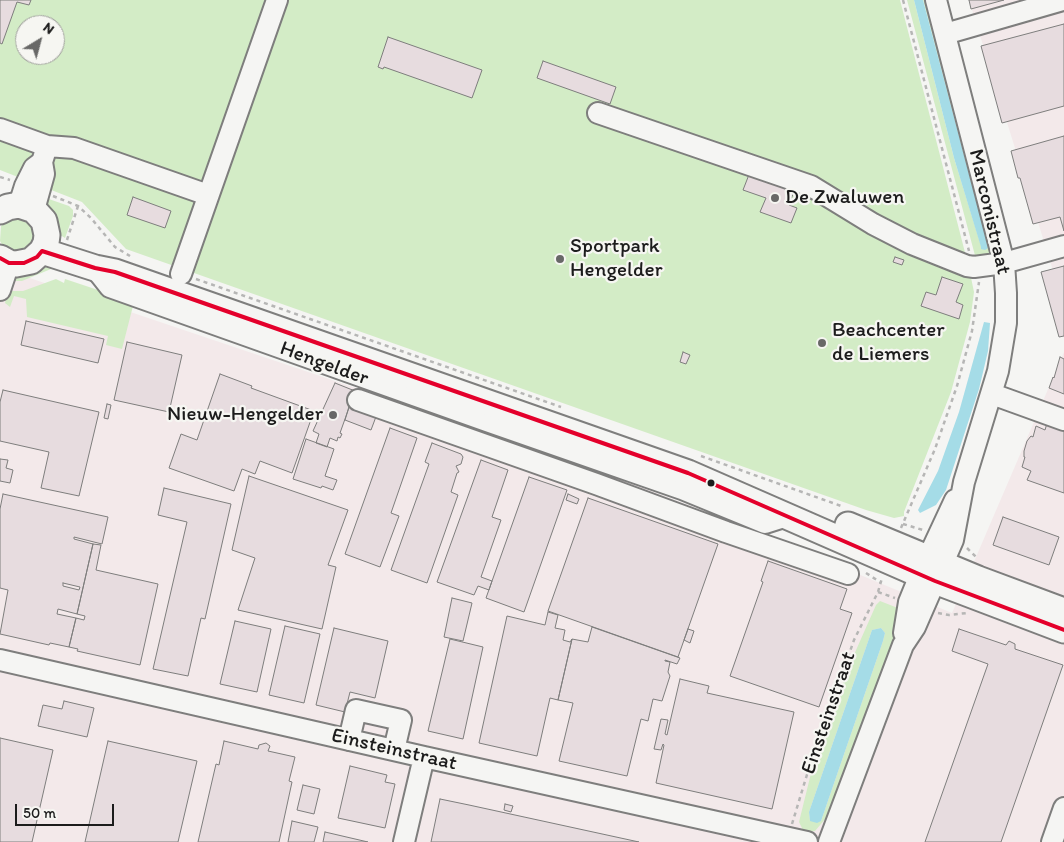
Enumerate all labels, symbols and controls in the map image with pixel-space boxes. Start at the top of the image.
north arrow [15,15,65,65]
text: N [40,19,58,38]
street label: Marconistraat [962,147,1016,277]
place label: De Zwaluwen [785,185,904,211]
marker: De Zwaluwen [769,192,781,204]
place label: Sportpark Hengelder [570,234,663,284]
marker: Sportpark Hengelder [554,253,566,265]
place label: Beachcenter de Liemers [832,318,945,368]
street label: Hengelder [276,336,372,392]
marker: Beachcenter de Liemers [816,337,828,349]
place label: Nieuw-Hengelder [167,402,323,428]
marker: Nieuw-Hengelder [327,409,339,421]
unlabelled marker [706,478,716,488]
street label: Einsteinstraat [796,648,862,778]
street label: Einsteinstraat [329,723,459,777]
scale bar [18,794,116,826]
text: 50 m [23,804,56,822]

